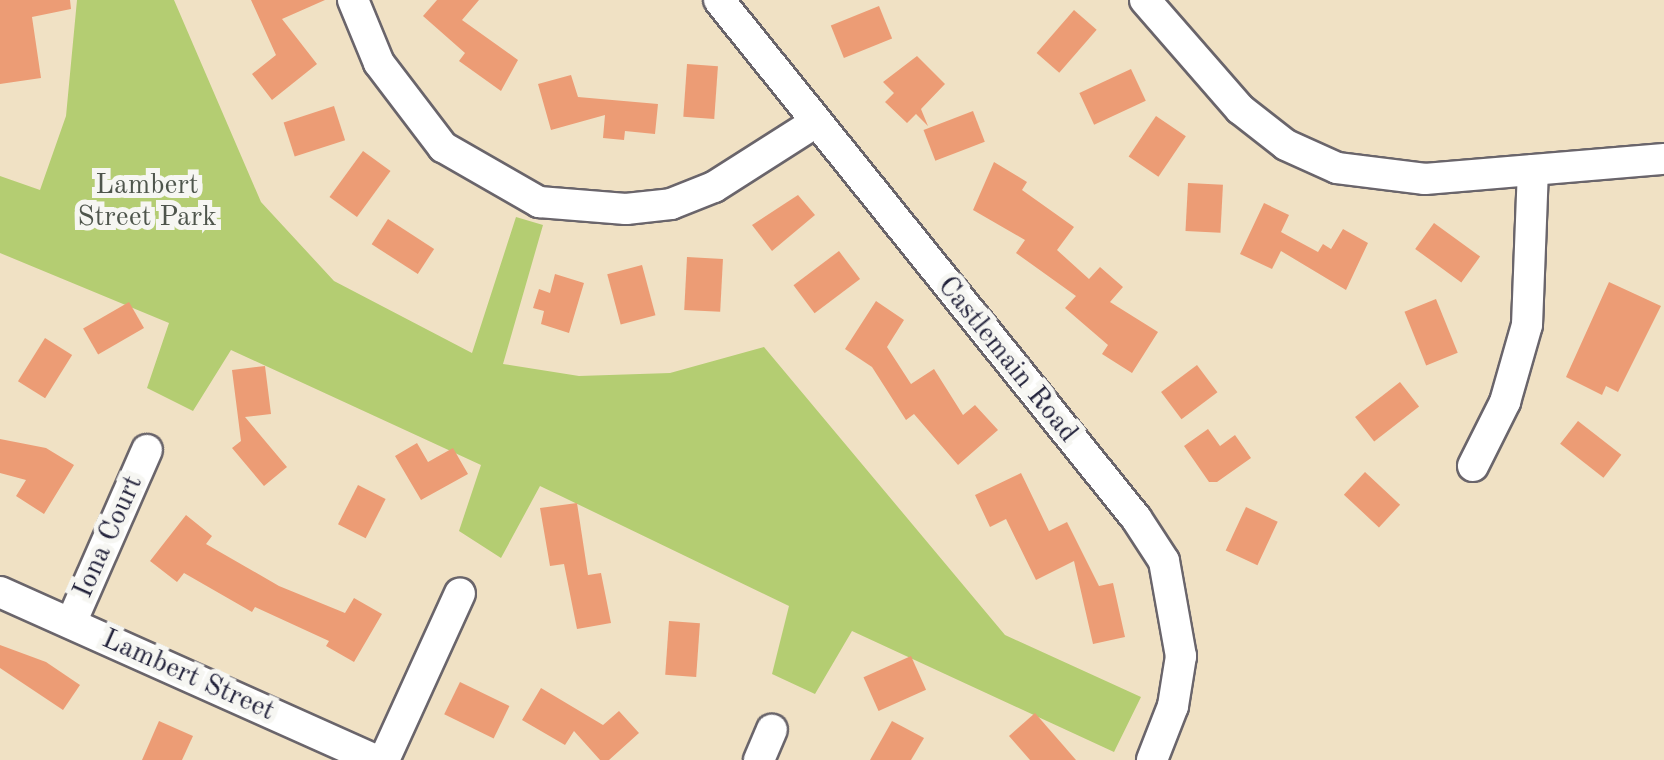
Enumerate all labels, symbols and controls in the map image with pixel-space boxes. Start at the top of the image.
park label: Lambert Street Park [77,169,217,235]
street label: Castlemain Road [930,270,1084,450]
street label: Iona Court [67,471,151,603]
street label: Lambert Street [96,623,280,729]

